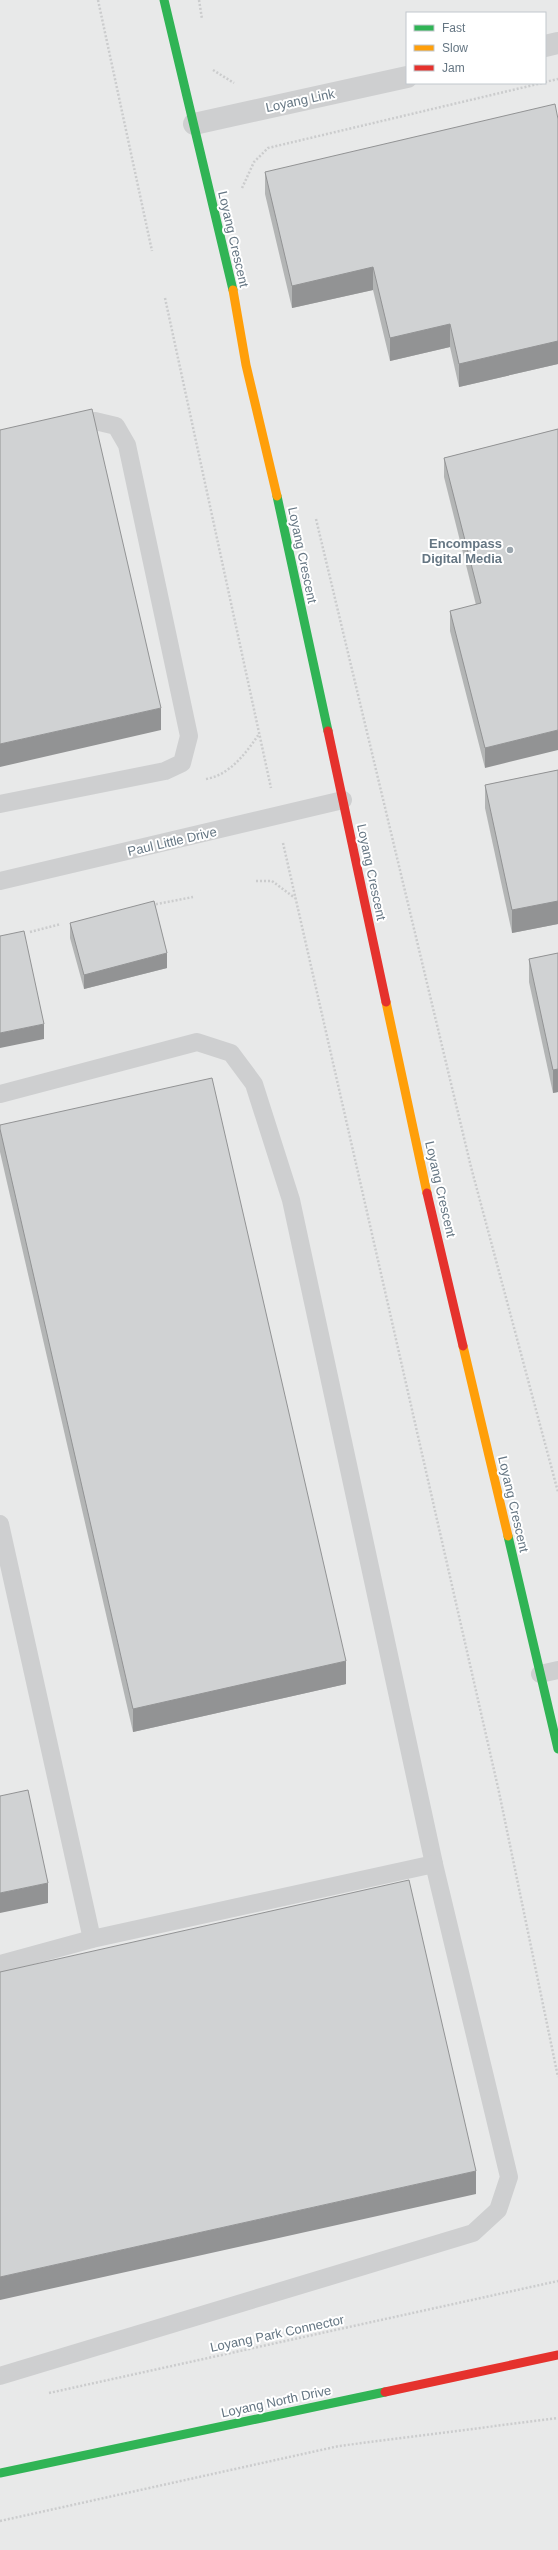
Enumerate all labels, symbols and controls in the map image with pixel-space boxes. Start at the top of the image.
legend [406,12,546,84]
text: Fast [442,21,466,35]
text: Slow [442,41,468,55]
text: Jam [442,61,465,75]
street label: Loyang Link [264,86,336,115]
street label: Loyang Crescent [215,190,252,289]
street label: Loyang Crescent [285,505,320,605]
place label: Encompass Digital Media [422,536,503,566]
marker: Encompass Digital Media [505,545,515,555]
street label: Loyang Crescent [354,822,389,922]
street label: Paul Little Drive [126,824,218,859]
street label: Loyang Crescent [422,1140,459,1239]
street label: Loyang Crescent [495,1455,532,1554]
street label: Loyang Park Connector [209,2312,346,2355]
street label: Loyang North Drive [220,2383,332,2420]

